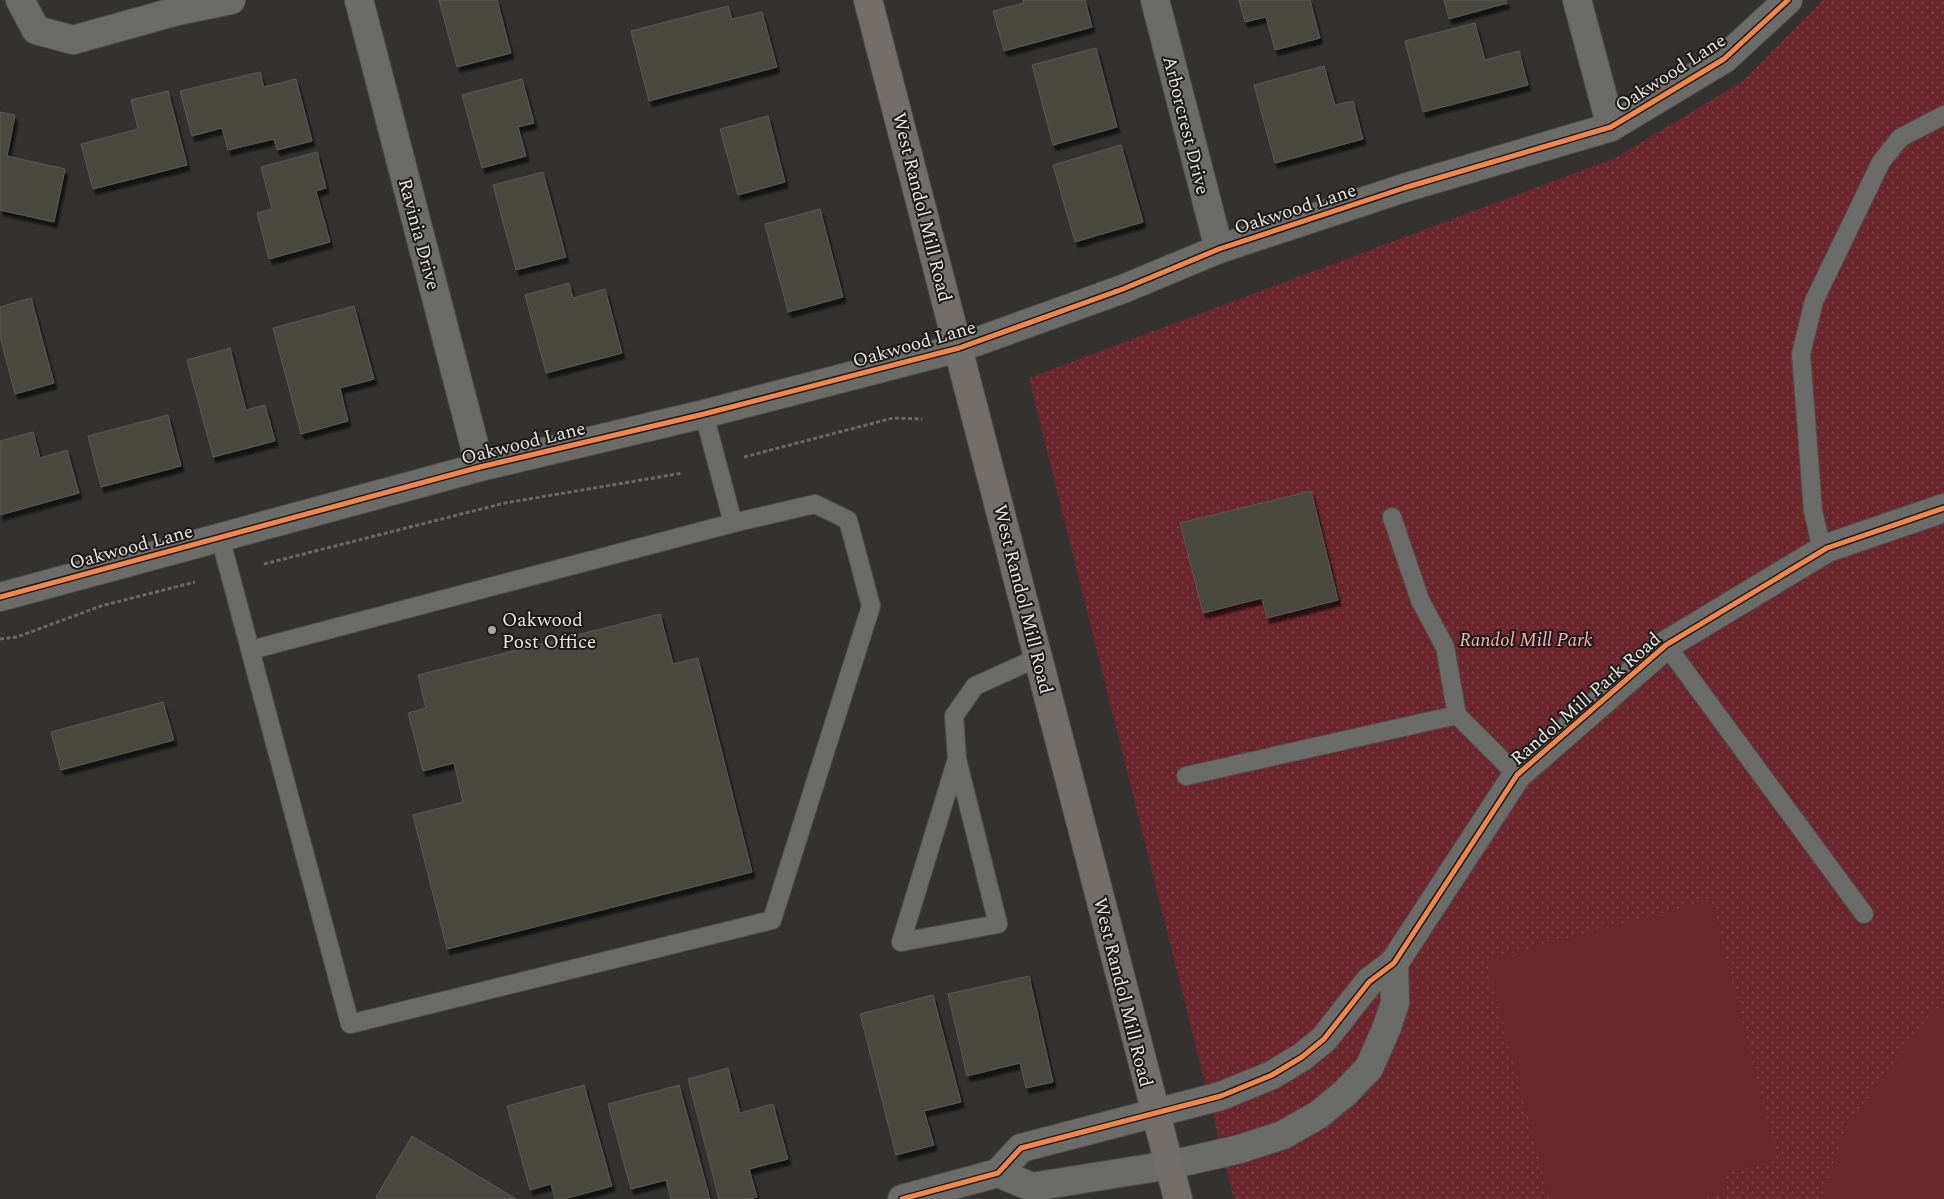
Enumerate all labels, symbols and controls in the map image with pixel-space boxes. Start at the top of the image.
street label: Oakwood Lane [1610,26,1732,120]
street label: Arborcrest Drive [1154,53,1217,198]
street label: West Randol Mill Road [884,110,959,305]
street label: Ravinia Drive [390,175,447,293]
street label: Oakwood Lane [1231,176,1360,243]
street label: Oakwood Lane [849,313,979,376]
street label: Oakwood Lane [458,414,589,473]
street label: West Randol Mill Road [985,502,1060,697]
street label: Oakwood Lane [66,517,197,578]
place label: Oakwood Post Office [502,606,596,657]
marker: Oakwood Post Office [486,624,498,636]
street label: Randol Mill Park Road [1504,625,1668,773]
park label: Randol Mill Park [1459,626,1593,655]
street label: West Randol Mill Road [1085,895,1160,1090]

